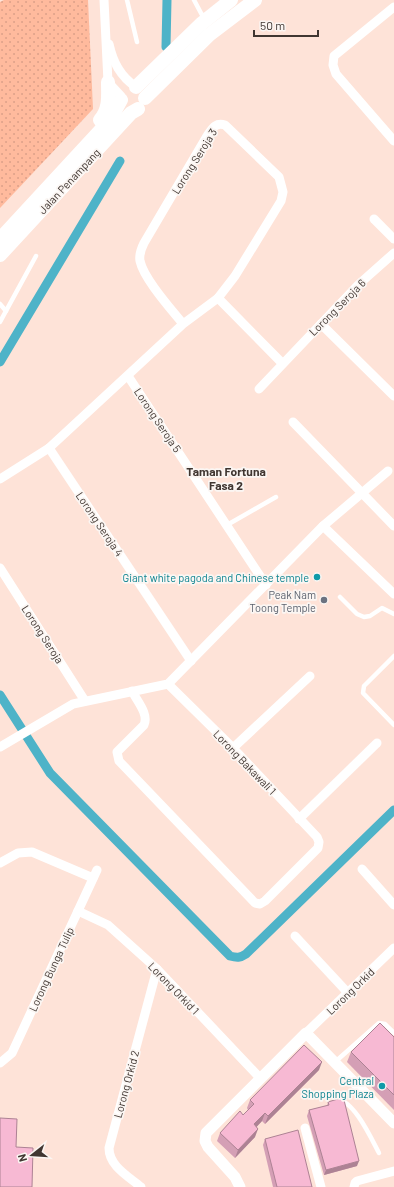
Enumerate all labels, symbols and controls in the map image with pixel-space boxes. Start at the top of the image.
scale bar [254,12,318,38]
text: 50 m [260,18,285,32]
street label: Lorong Seroja 3 [169,126,219,196]
street label: Jalan Penampang [35,146,103,216]
street label: Lorong Seroja 6 [306,276,368,338]
street label: Lorong Seroja 5 [132,385,184,455]
district label: Taman Fortuna Fasa 2 [186,464,266,492]
street label: Lorong Seroja 4 [74,489,126,559]
place label: Giant white pagoda and Chinese temple [122,571,309,584]
marker: Giant white pagoda and Chinese temple [312,572,322,582]
place label: Peak Nam Toong Temple [250,588,316,614]
marker: Peak Nam Toong Temple [319,595,329,605]
street label: Lorong Seroja [19,602,67,666]
street label: Lorong Bakawali 1 [211,727,279,797]
street label: Lorong Bunga Tulip [26,925,76,1013]
street label: Lorong Orkid 1 [146,959,202,1017]
street label: Lorong Orkid [323,965,377,1017]
street label: Lorong Orkid 2 [111,1049,141,1119]
place label: Central Shopping Plaza [302,1074,374,1100]
marker: Central Shopping Plaza [377,1081,387,1091]
north arrow [12,1135,52,1175]
text: N [15,1153,29,1163]

